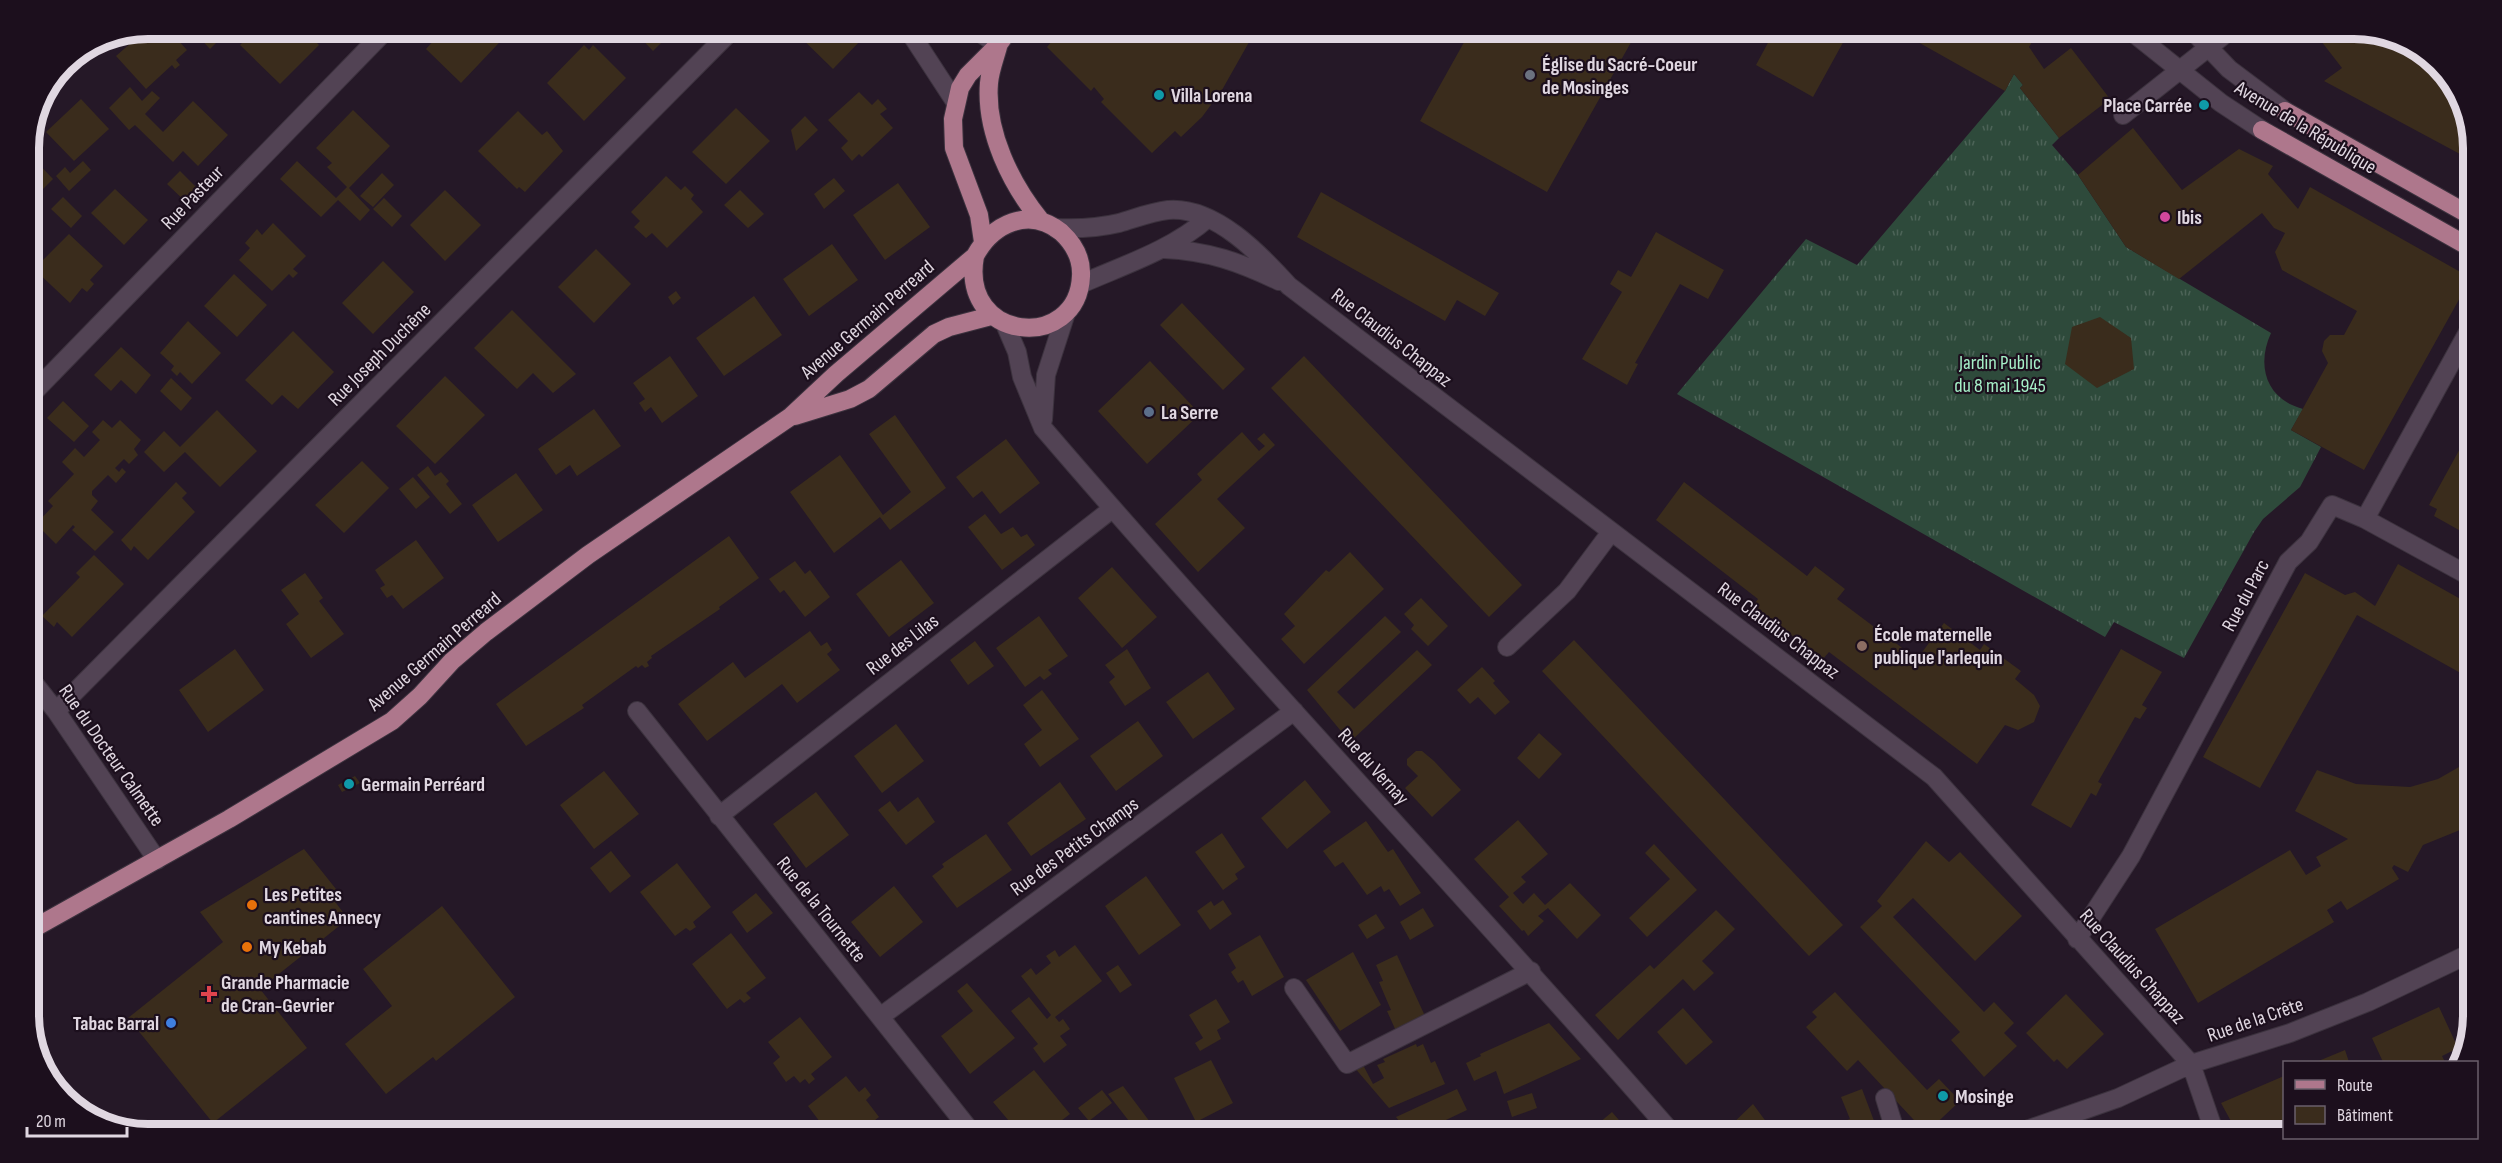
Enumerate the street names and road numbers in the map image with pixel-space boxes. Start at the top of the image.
street label: Avenue de la République [2230,76,2381,180]
street label: Rue Pasteur [156,160,229,235]
street label: Avenue Germain Perreard [795,255,939,385]
street label: Rue Claudius Chappaz [1326,283,1456,392]
street label: Rue Joseph Duchêne [323,298,436,411]
street label: Rue du Parc [2217,555,2275,636]
street label: Rue Claudius Chappaz [1713,577,1844,684]
street label: Avenue Germain Perreard [362,587,506,717]
street label: Rue des Lilas [862,609,944,680]
street label: Rue du Docteur Calmette [53,680,169,831]
street label: Rue du Vernay [1333,723,1414,810]
street label: Rue des Petits Champs [1006,792,1143,901]
street label: Rue de la Tournette [771,852,871,967]
street label: Rue Claudius Chappaz [2074,904,2190,1029]
street label: Rue de la Crête [2204,992,2307,1048]

